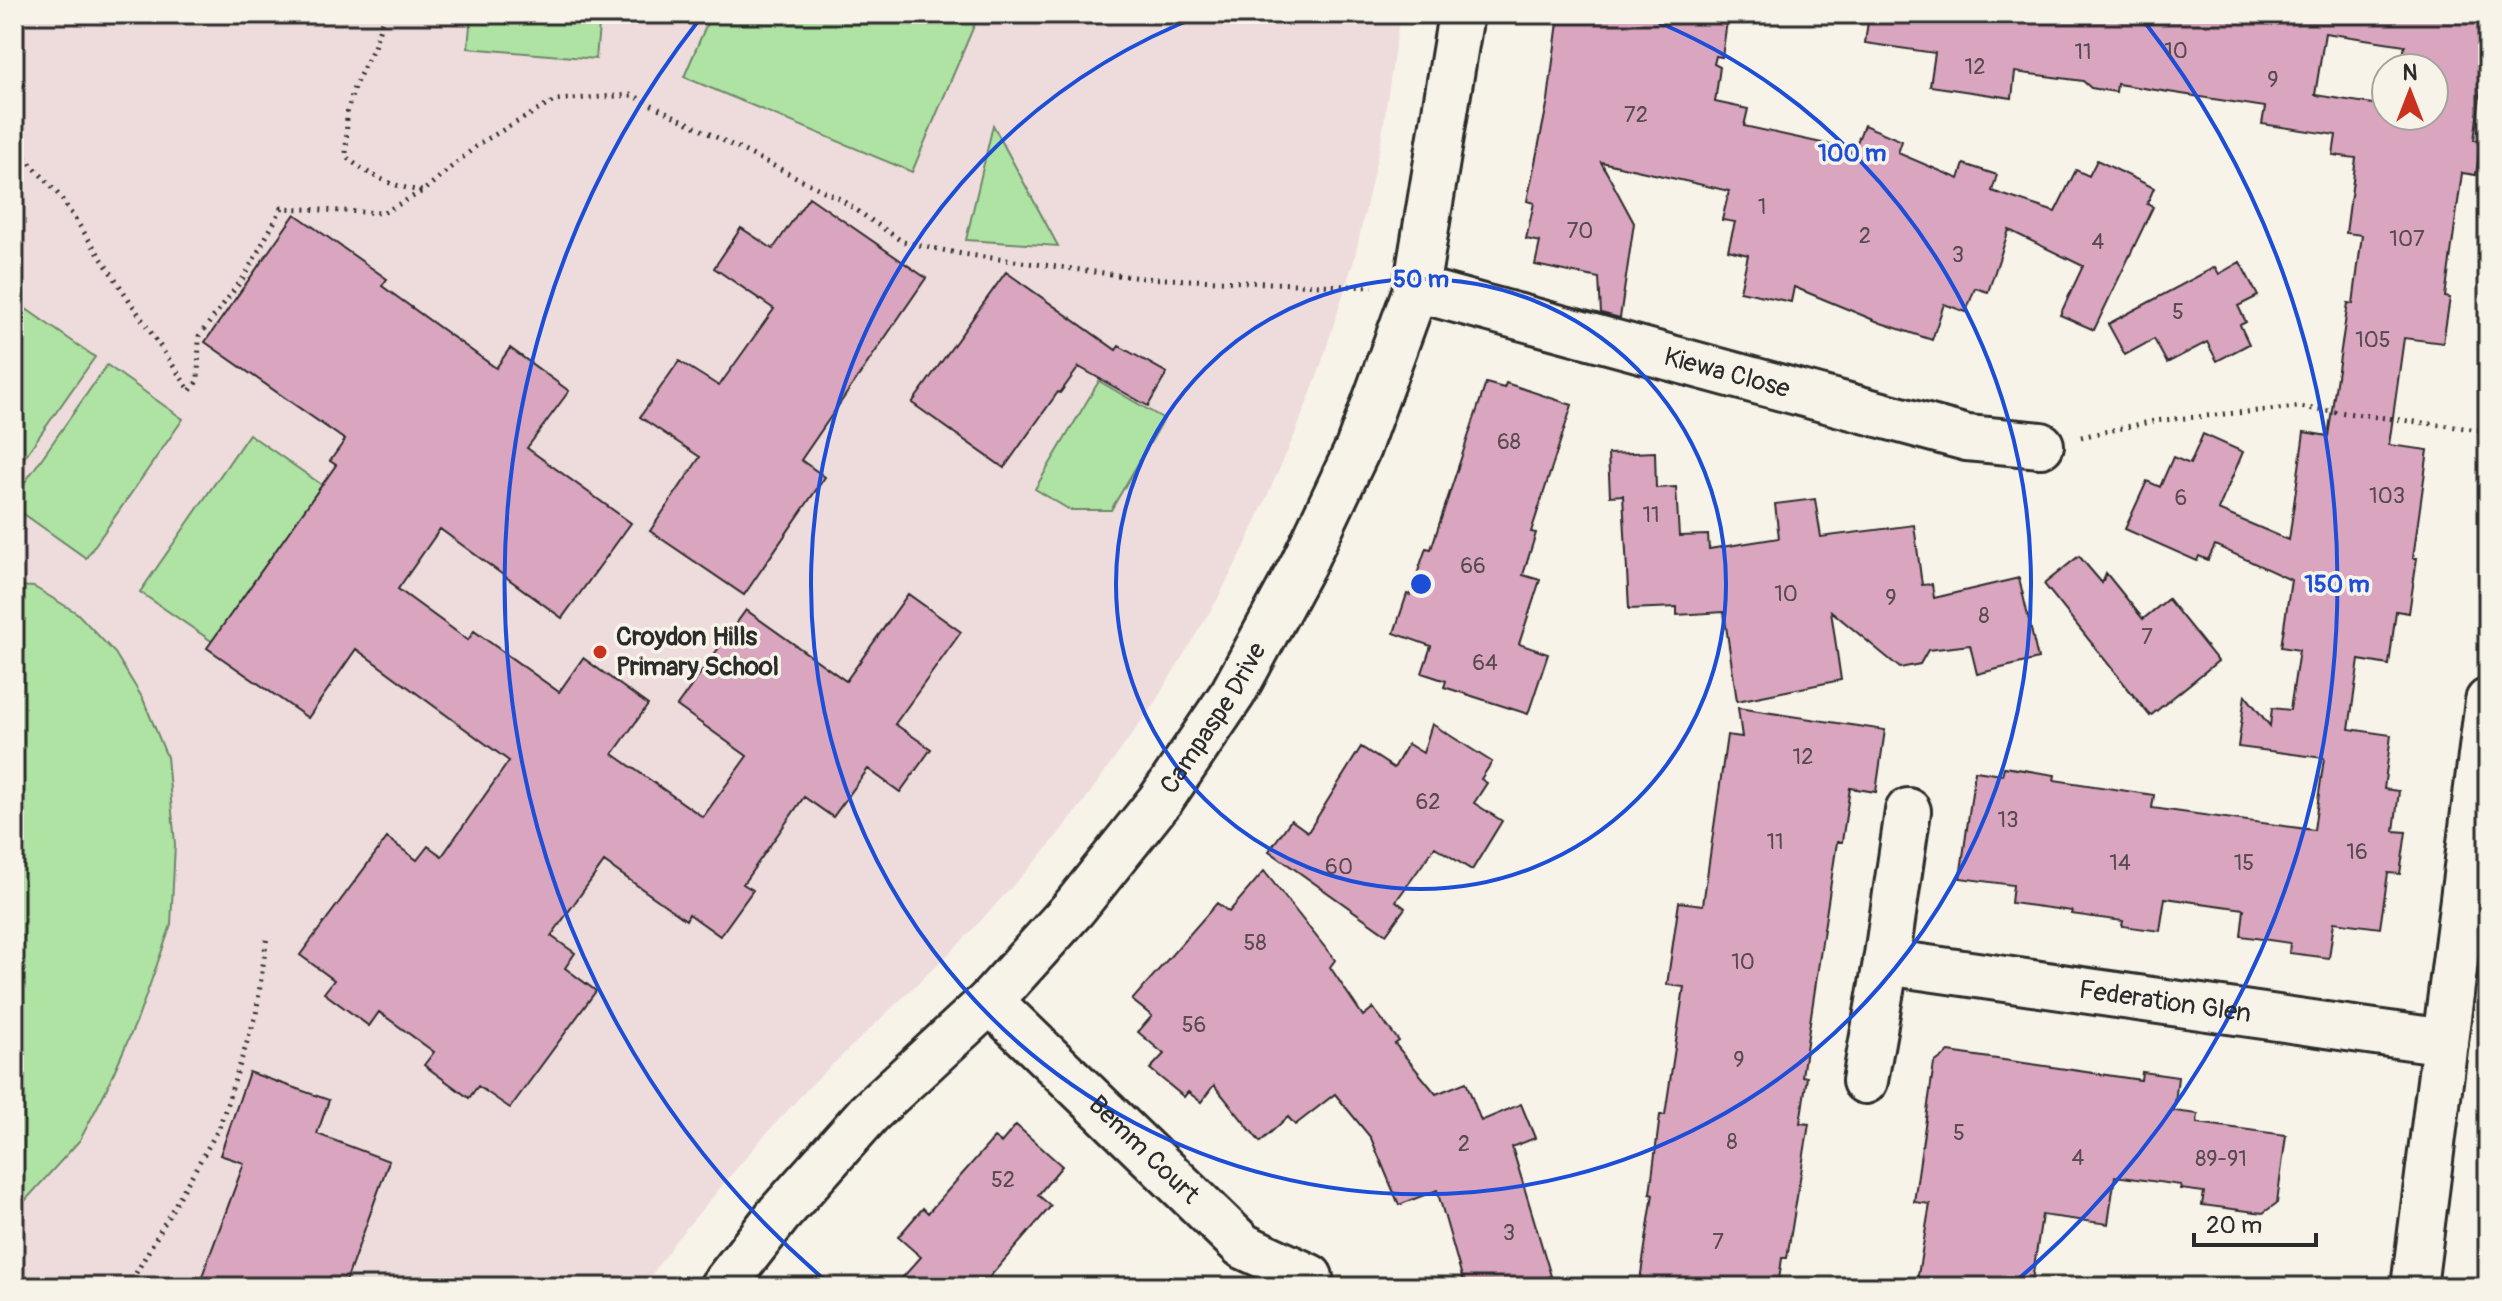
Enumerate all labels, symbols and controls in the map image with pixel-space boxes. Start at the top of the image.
house number: 10 [2164,37,2188,65]
house number: 11 [2074,38,2092,66]
north arrow [2370,52,2450,132]
house number: 12 [1965,53,1985,81]
text: N [2403,59,2418,87]
house number: 9 [2267,66,2279,94]
house number: 72 [1624,101,1648,129]
text: 100 m [1818,139,1886,168]
house number: 1 [1758,193,1766,221]
house number: 70 [1567,217,1593,245]
house number: 2 [1859,222,1871,250]
house number: 107 [2389,225,2425,253]
house number: 4 [2092,228,2105,256]
house number: 3 [1952,241,1964,269]
text: 50 m [1393,265,1449,294]
house number: 5 [2172,298,2184,326]
house number: 105 [2355,326,2391,354]
street label: Kiewa Close [1660,341,1794,405]
house number: 68 [1497,428,1521,456]
house number: 103 [2369,482,2405,510]
house number: 6 [2175,484,2187,512]
house number: 11 [1642,501,1660,529]
house number: 66 [1460,552,1486,580]
centre of rings [1407,570,1435,598]
text: 150 m [2304,570,2370,599]
house number: 10 [1774,580,1798,608]
house number: 9 [1885,584,1897,612]
house number: 8 [1978,602,1990,630]
place label: Croydon Hills Primary School [616,621,779,683]
house number: 7 [2141,623,2153,651]
street label: Campaspe Drive [1153,637,1273,800]
marker: Croydon Hills Primary School [591,643,609,661]
house number: 64 [1472,649,1498,677]
house number: 12 [1793,743,1813,771]
house number: 62 [1415,788,1441,816]
house number: 13 [1998,806,2018,834]
house number: 11 [1766,828,1784,856]
house number: 16 [2346,838,2368,866]
house number: 14 [2109,849,2131,877]
house number: 15 [2234,849,2254,877]
house number: 60 [1325,853,1353,881]
house number: 58 [1243,929,1267,957]
house number: 10 [1731,948,1755,976]
street label: Federation Glen [2077,974,2253,1030]
house number: 56 [1182,1011,1206,1039]
house number: 9 [1733,1046,1745,1074]
street label: Bemm Court [1082,1089,1206,1211]
house number: 5 [1953,1119,1965,1147]
house number: 8 [1726,1128,1738,1156]
house number: 2 [1458,1130,1470,1158]
house number: 4 [2072,1144,2085,1172]
house number: 89-91 [2195,1145,2247,1173]
house number: 52 [991,1166,1015,1194]
scale bar [2194,1197,2316,1247]
text: 20 m [2206,1211,2262,1240]
house number: 3 [1503,1219,1515,1247]
house number: 7 [1712,1228,1724,1256]

